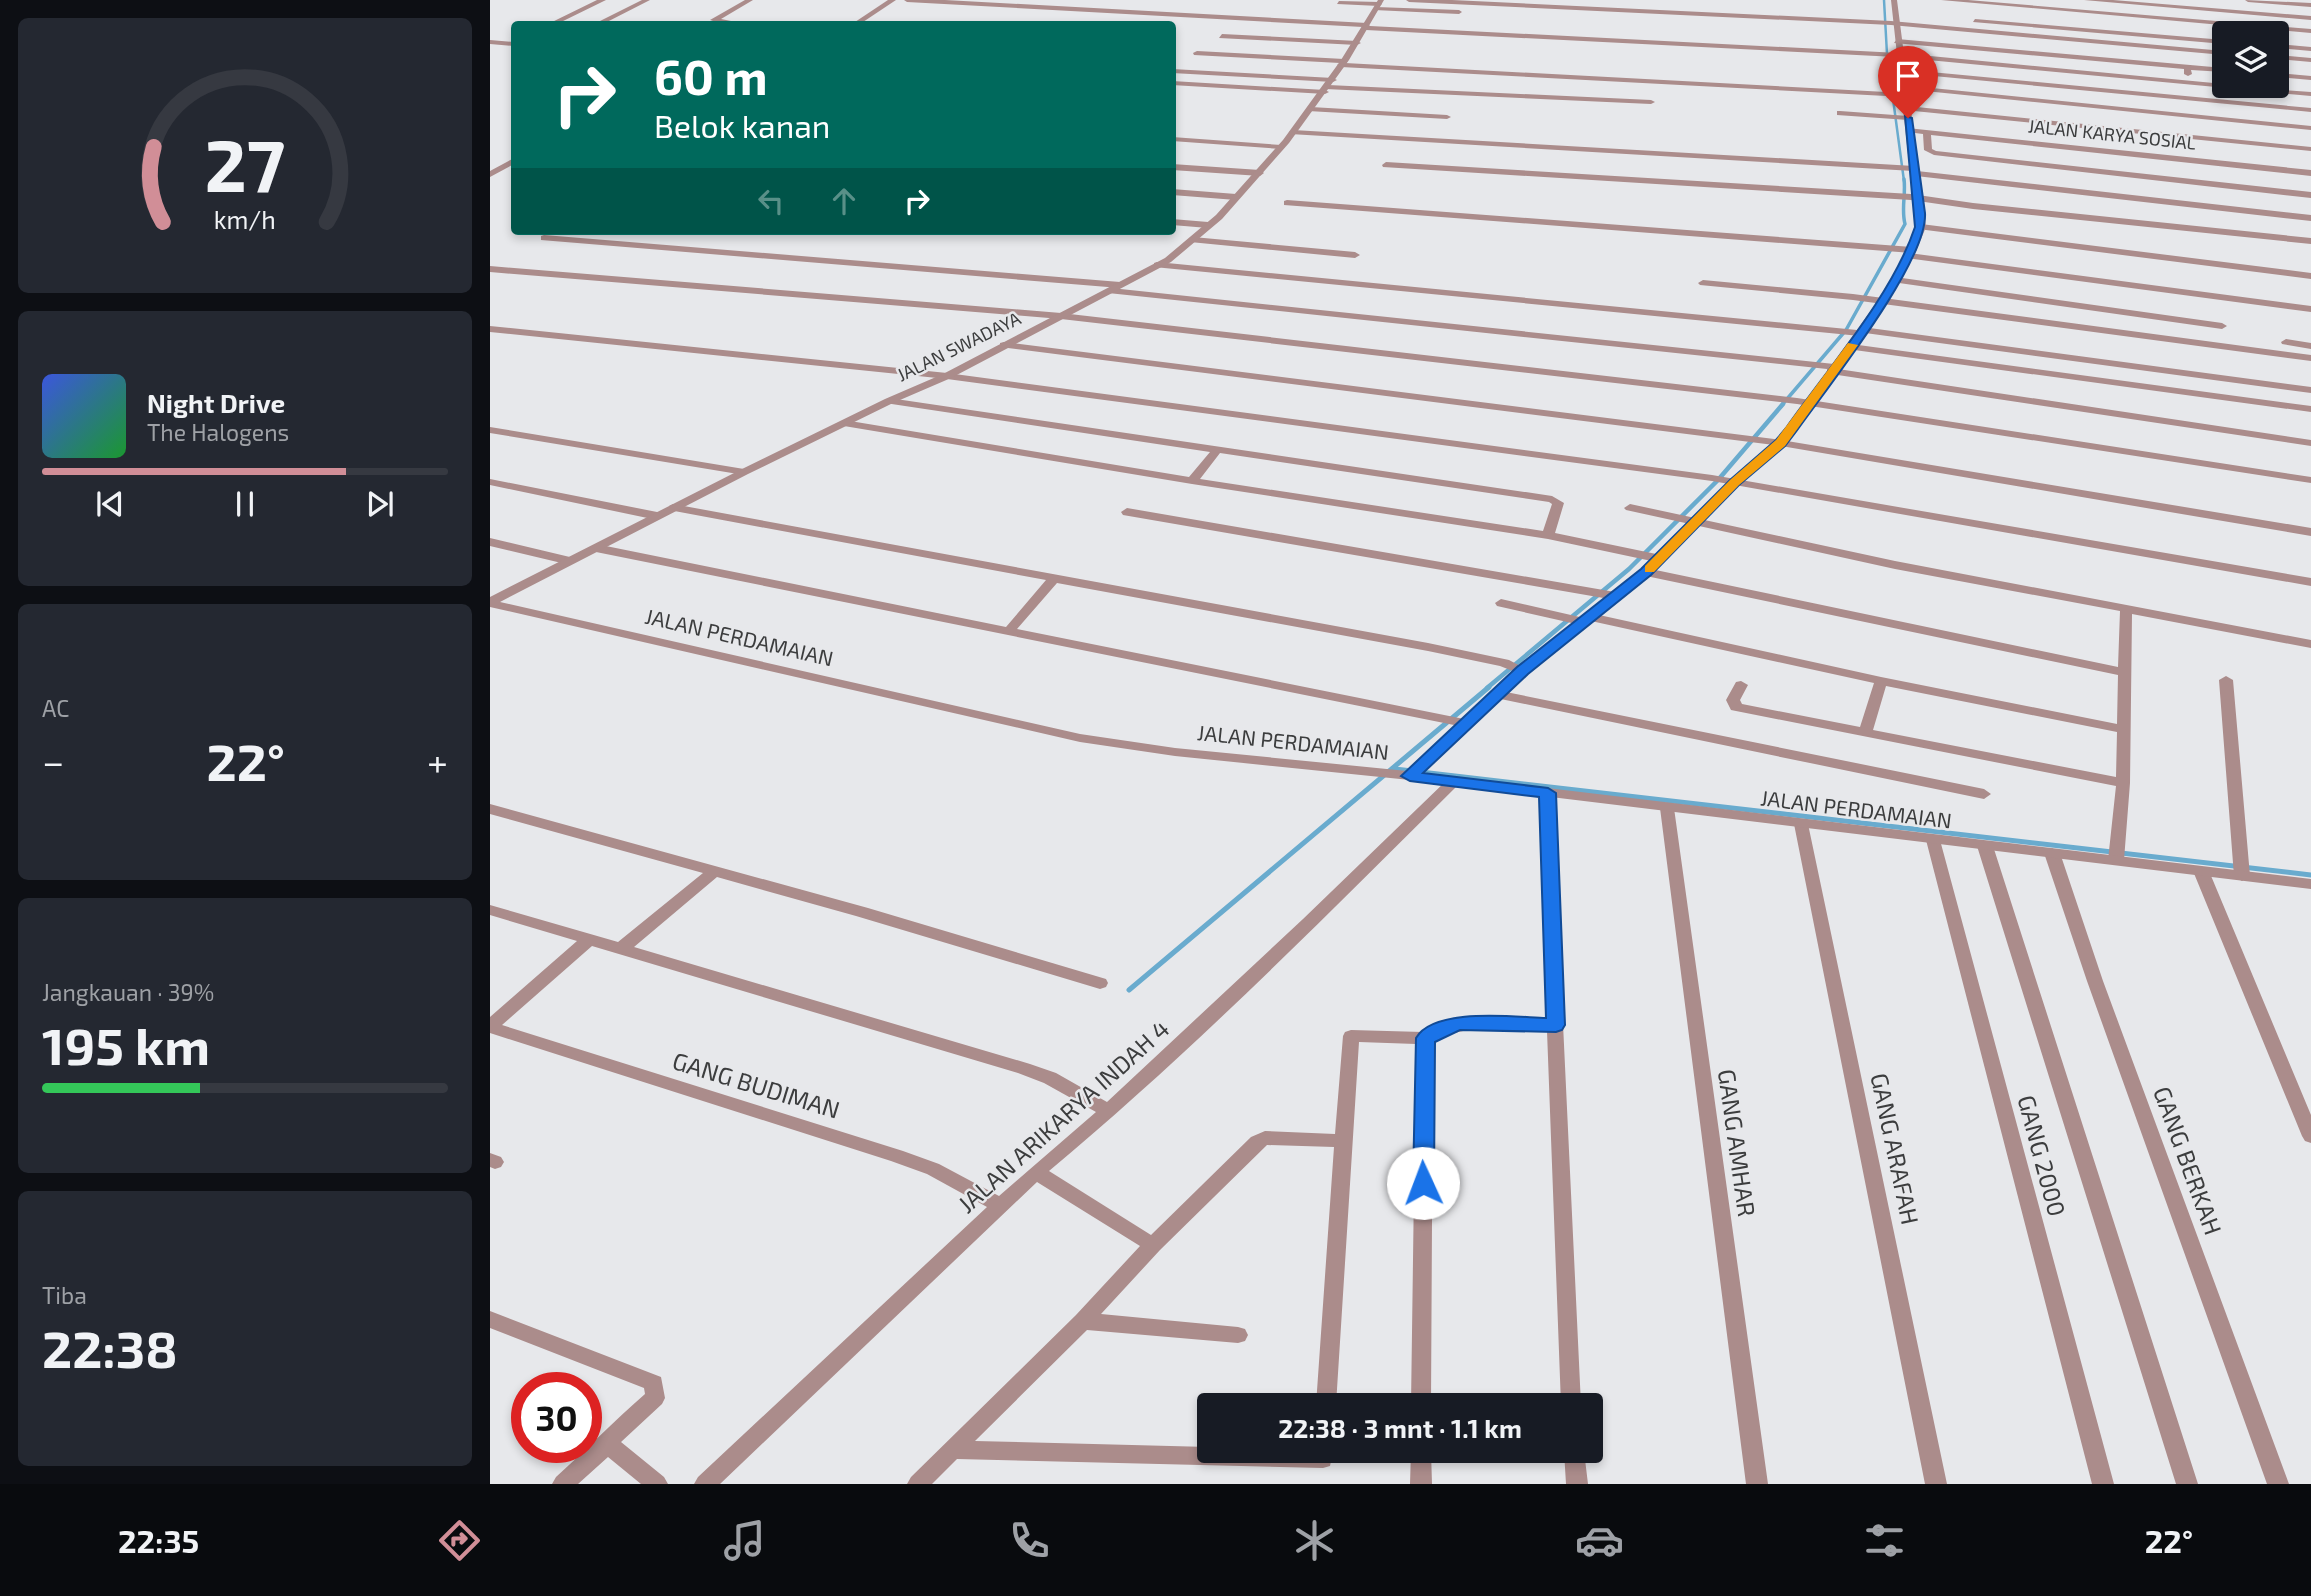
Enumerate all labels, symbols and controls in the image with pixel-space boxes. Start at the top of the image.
map controls [2212,21,2289,98]
button: layers [2212,21,2289,98]
text: 60 m [654,46,768,105]
pin [1878,46,1938,118]
icon: right [539,49,630,140]
icon: arrive [1889,57,1927,95]
text: Belok kanan [654,106,830,144]
street label: JALAN KARYA SOSIAL [2027,114,2197,154]
text: 27 [205,119,285,207]
icon: left [752,182,790,220]
icon: ahead [825,182,863,220]
icon: right [898,182,936,220]
text: km/h [214,203,276,233]
street label: JALAN SWADAYA [893,306,1025,386]
text: Night Drive [147,387,285,418]
text: The Halogens [147,418,289,446]
icon: previous [91,485,129,523]
icon: pause [226,485,264,523]
icon: next [361,485,399,523]
street label: JALAN PERDAMAIAN [643,603,836,670]
text: AC [42,694,69,722]
street label: JALAN PERDAMAIAN [1196,719,1390,764]
text: 22° [206,729,285,791]
text: − [42,738,64,784]
text: + [427,738,448,784]
street label: JALAN PERDAMAIAN [1759,784,1953,833]
text: Jangkauan · 39% [42,978,214,1006]
text: 195 km [42,1013,210,1075]
street label: JALAN ARIKARYA INDAH 4 [951,1013,1175,1218]
street label: GANG BUDIMAN [669,1045,844,1124]
street label: GANG AMHAR [1713,1067,1762,1218]
street label: GANG ARAFAH [1865,1070,1926,1227]
street label: GANG BERKAH [2148,1082,2229,1239]
street label: GANG 2000 [2012,1092,2073,1219]
position arrow [1386,1146,1460,1220]
text: Tiba [42,1281,87,1309]
text: 22:38 [42,1316,178,1378]
speed limit sign: 30 [511,1372,602,1463]
text: 22:38 · 3 mnt · 1.1 km [1278,1412,1522,1443]
icon: directions [435,1516,484,1565]
icon: music [720,1516,769,1565]
icon: phone [1005,1516,1054,1565]
icon: climate [1290,1516,1339,1565]
icon: car [1575,1516,1624,1565]
icon: filters [1860,1516,1909,1565]
text: 22:35 [118,1521,199,1559]
text: 22° [2145,1521,2193,1559]

